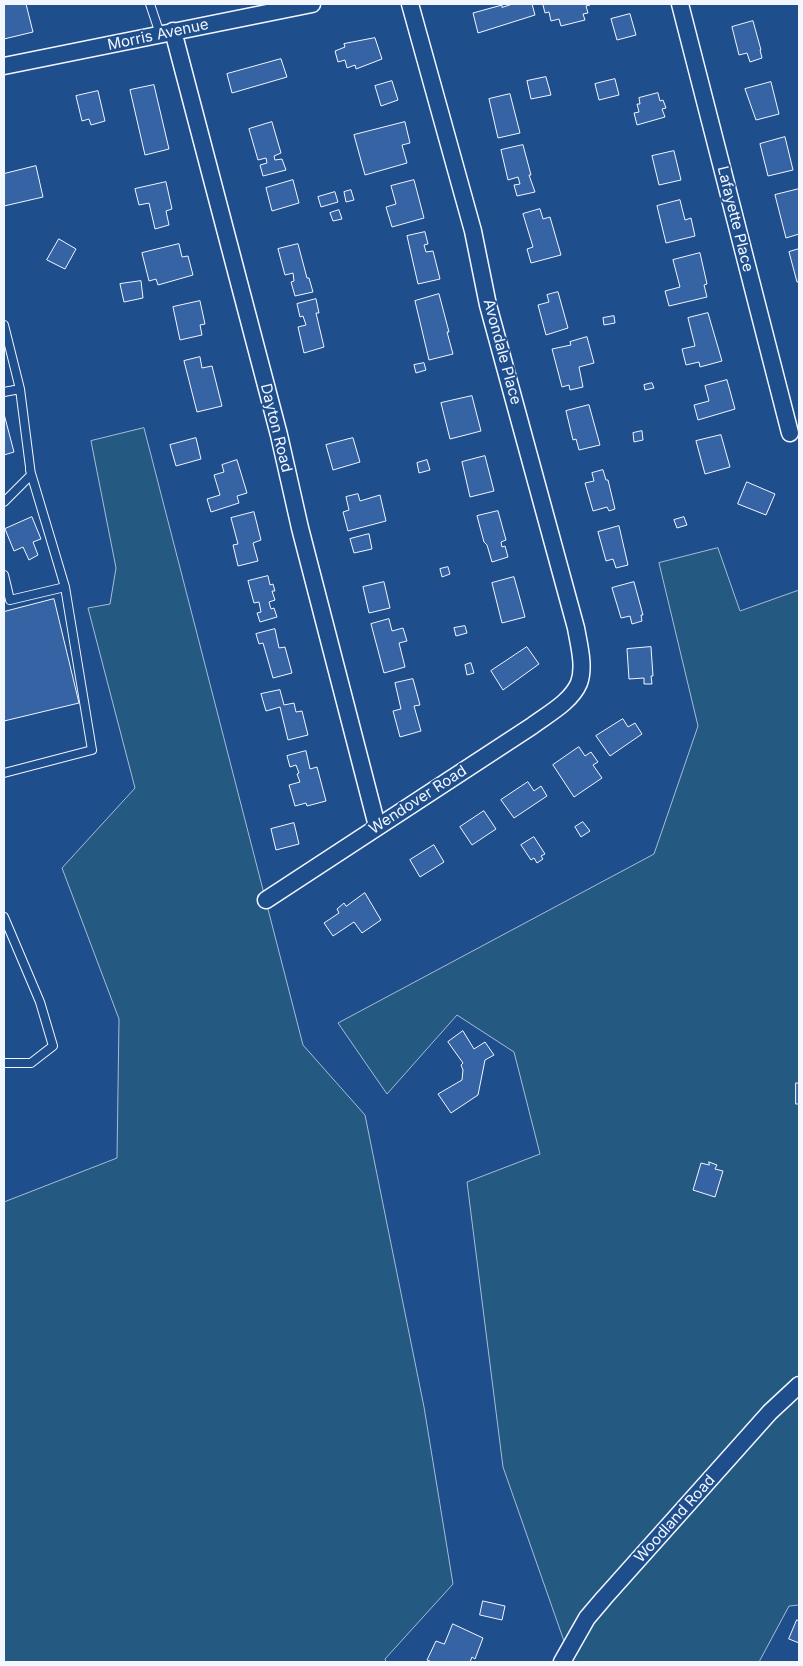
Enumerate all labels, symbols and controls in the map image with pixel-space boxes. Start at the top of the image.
street label: Morris Avenue [106,16,210,54]
street label: Lafayette Place [713,164,757,274]
street label: Avondale Place [479,297,525,407]
street label: Dayton Road [256,382,296,474]
street label: Wendover Road [366,762,470,838]
street label: Woodland Road [631,1471,719,1567]

